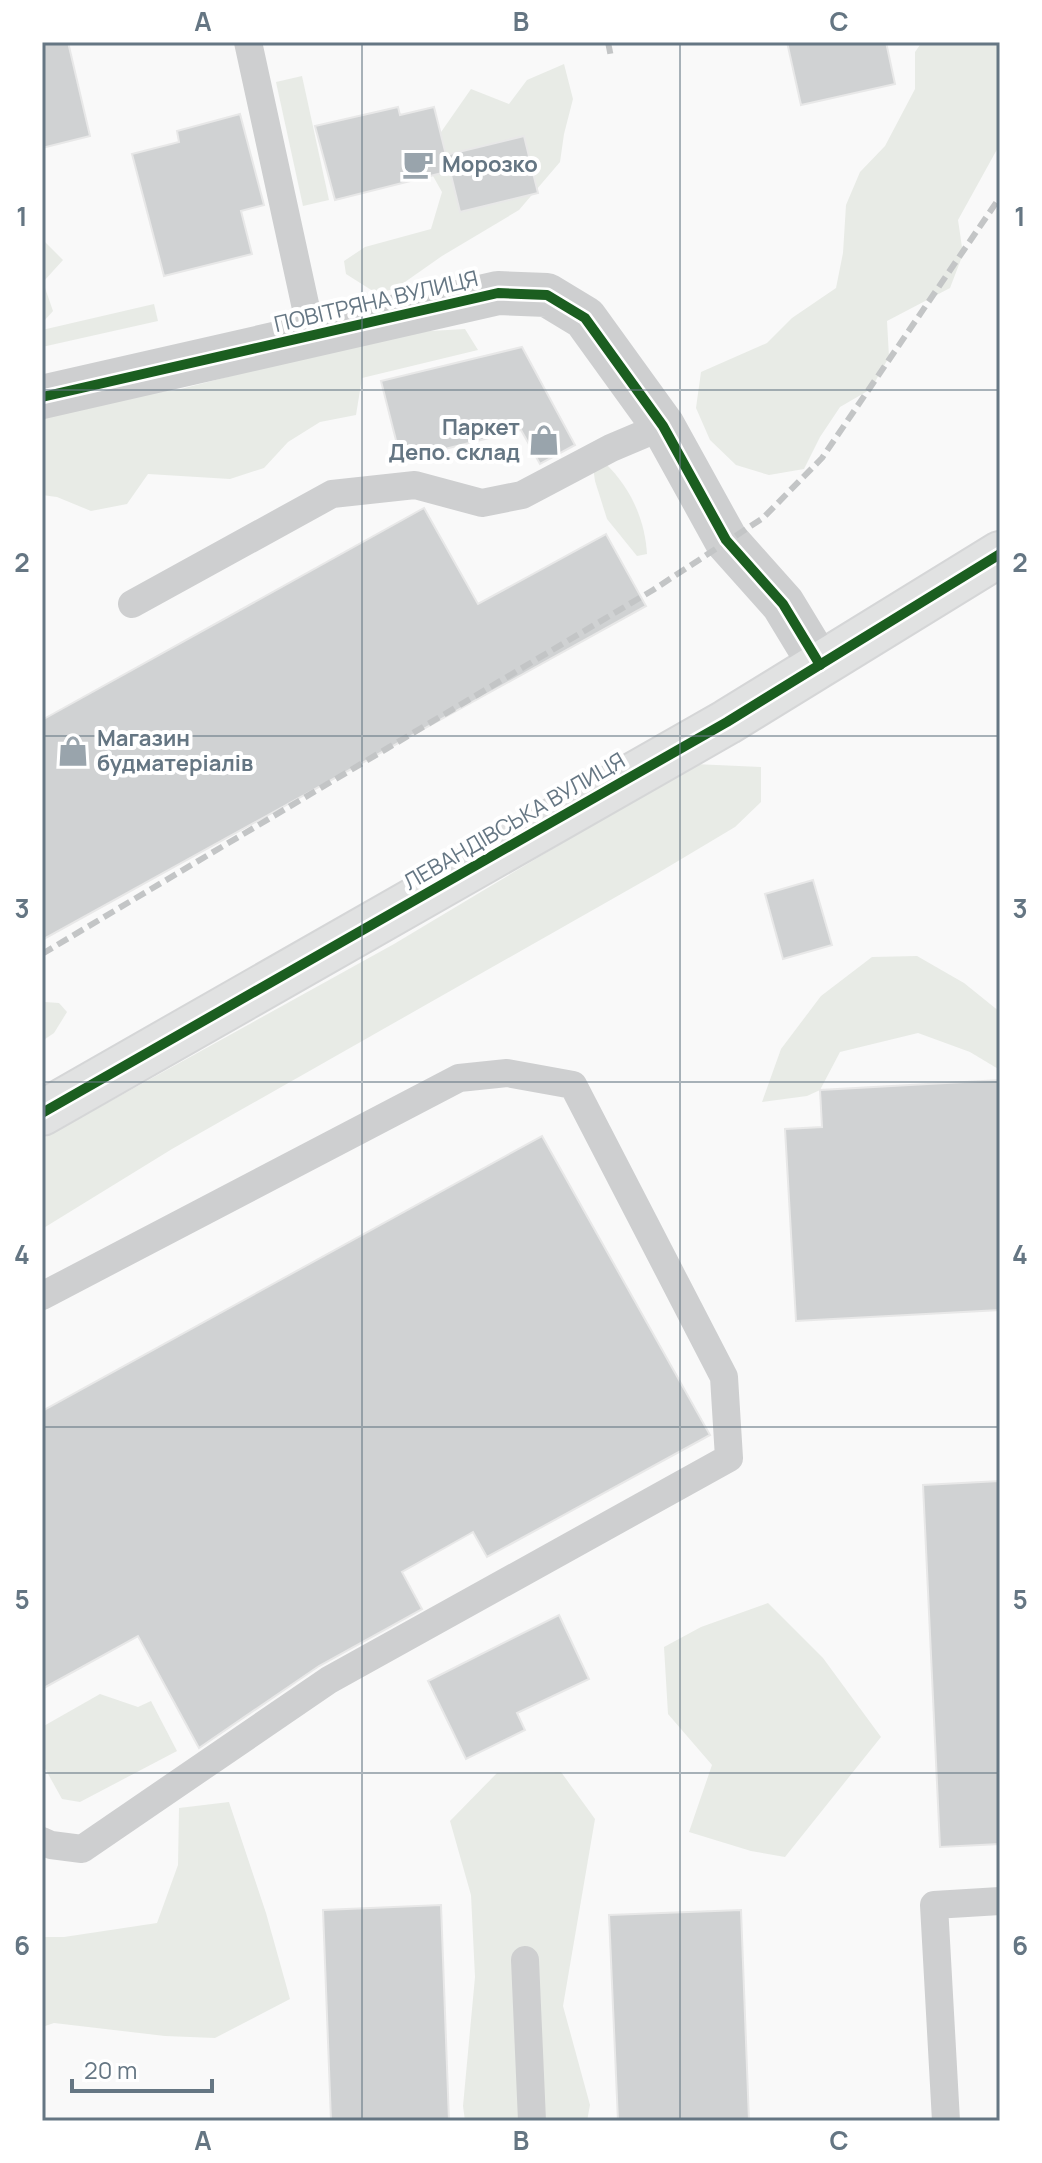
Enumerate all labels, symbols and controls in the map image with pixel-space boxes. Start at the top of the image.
text: A [194,3,212,39]
text: B [513,3,529,39]
text: C [829,3,849,39]
cafe icon: Морозко [401,147,435,181]
place label: Морозко [442,149,538,179]
text: 1 [16,198,28,234]
text: 1 [1014,198,1026,234]
street label: ПОВІТРЯНА ВУЛИЦЯ [271,263,481,339]
place label: Паркет Депо. склад [388,412,520,467]
shop icon: Паркет Депо. склад [527,423,561,457]
text: 2 [14,544,30,580]
text: 2 [1012,544,1028,580]
place label: Магазин будматеріалів [97,723,253,778]
shop icon: Магазин будматеріалів [56,734,90,768]
street label: ЛЕВАНДІВСЬКА ВУЛИЦЯ [398,745,630,897]
text: 3 [14,890,30,926]
text: 3 [1012,890,1028,926]
text: 4 [14,1236,30,1272]
text: 4 [1012,1236,1028,1272]
text: 5 [14,1581,30,1617]
text: 5 [1012,1581,1028,1617]
text: 6 [14,1927,30,1963]
text: 6 [1012,1927,1028,1963]
scale bar [72,2043,212,2093]
text: 20 m [84,2053,137,2086]
text: A [194,2122,212,2158]
text: B [513,2122,529,2158]
text: C [829,2122,849,2158]

